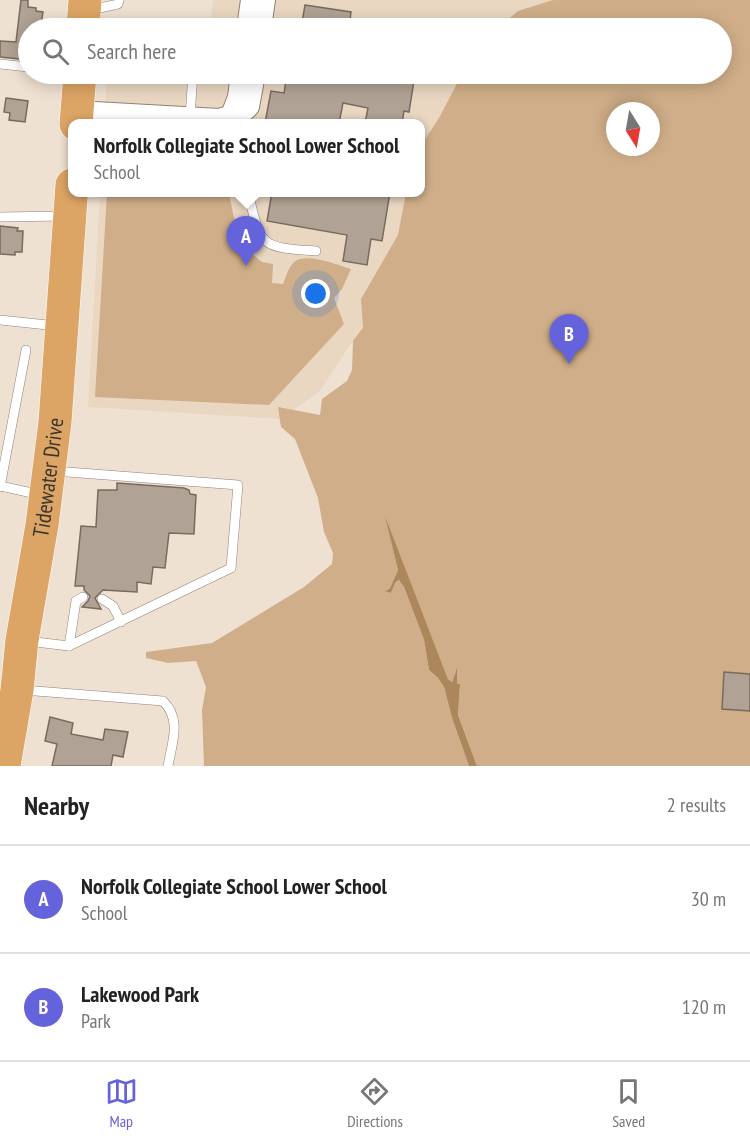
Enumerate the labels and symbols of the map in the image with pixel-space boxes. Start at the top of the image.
north arrow [606,102,660,156]
pin: A [226,216,266,266]
your location [301,279,330,308]
pin: B [550,314,588,364]
street label: Tidewater Drive [26,416,69,540]

